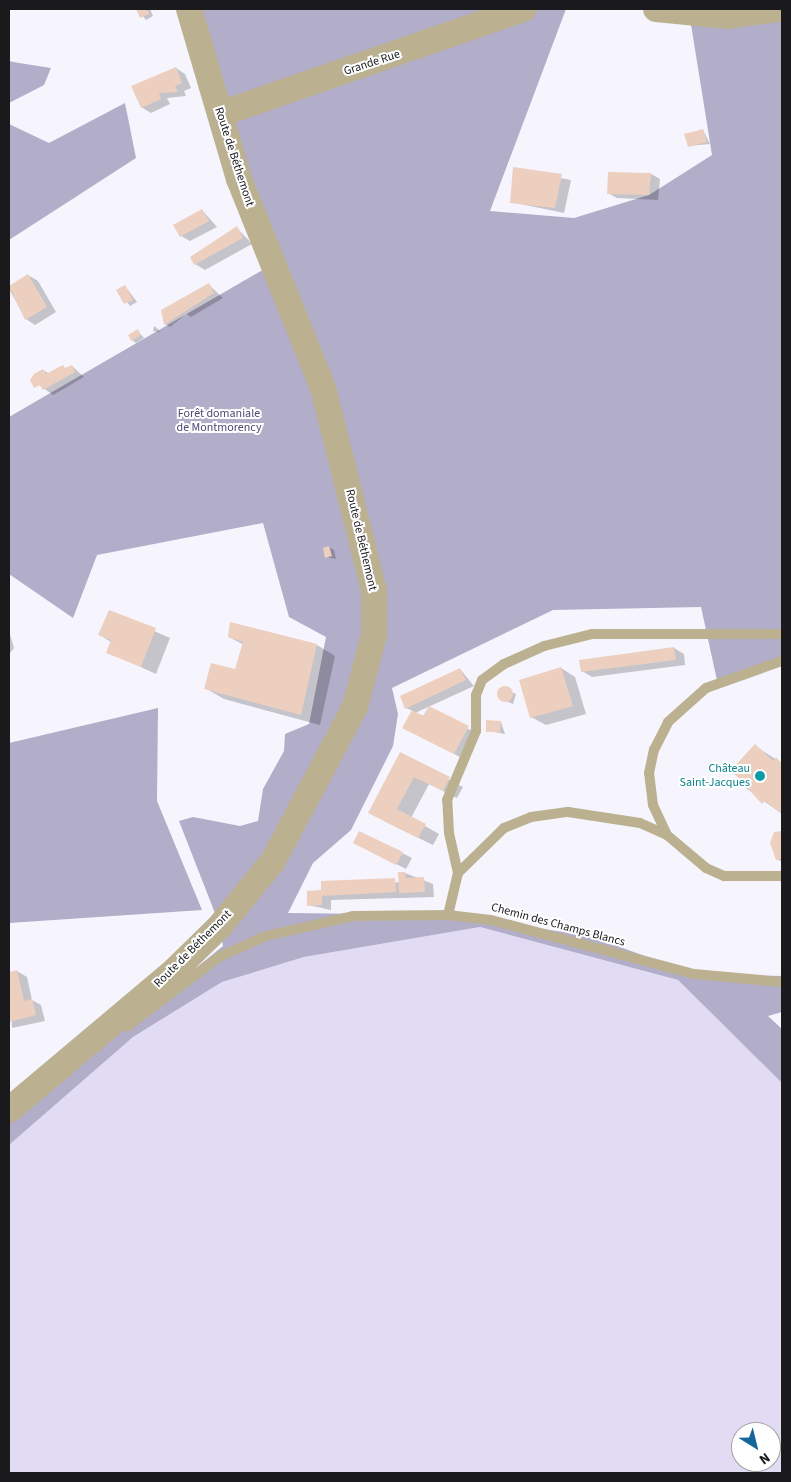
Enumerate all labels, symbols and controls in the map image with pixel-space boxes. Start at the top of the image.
street label: Grande Rue [342,47,402,79]
street label: Route de Béthemont [211,106,257,208]
park label: Forêt domaniale de Montmorency [176,407,262,435]
street label: Route de Béthemont [342,488,380,592]
place label: Château Saint-Jacques [680,762,750,790]
marker: Château Saint-Jacques [754,770,766,782]
street label: Chemin des Champs Blancs [490,900,626,950]
street label: Route de Béthemont [151,907,235,991]
north arrow [731,1422,781,1472]
text: N [755,1447,774,1469]

